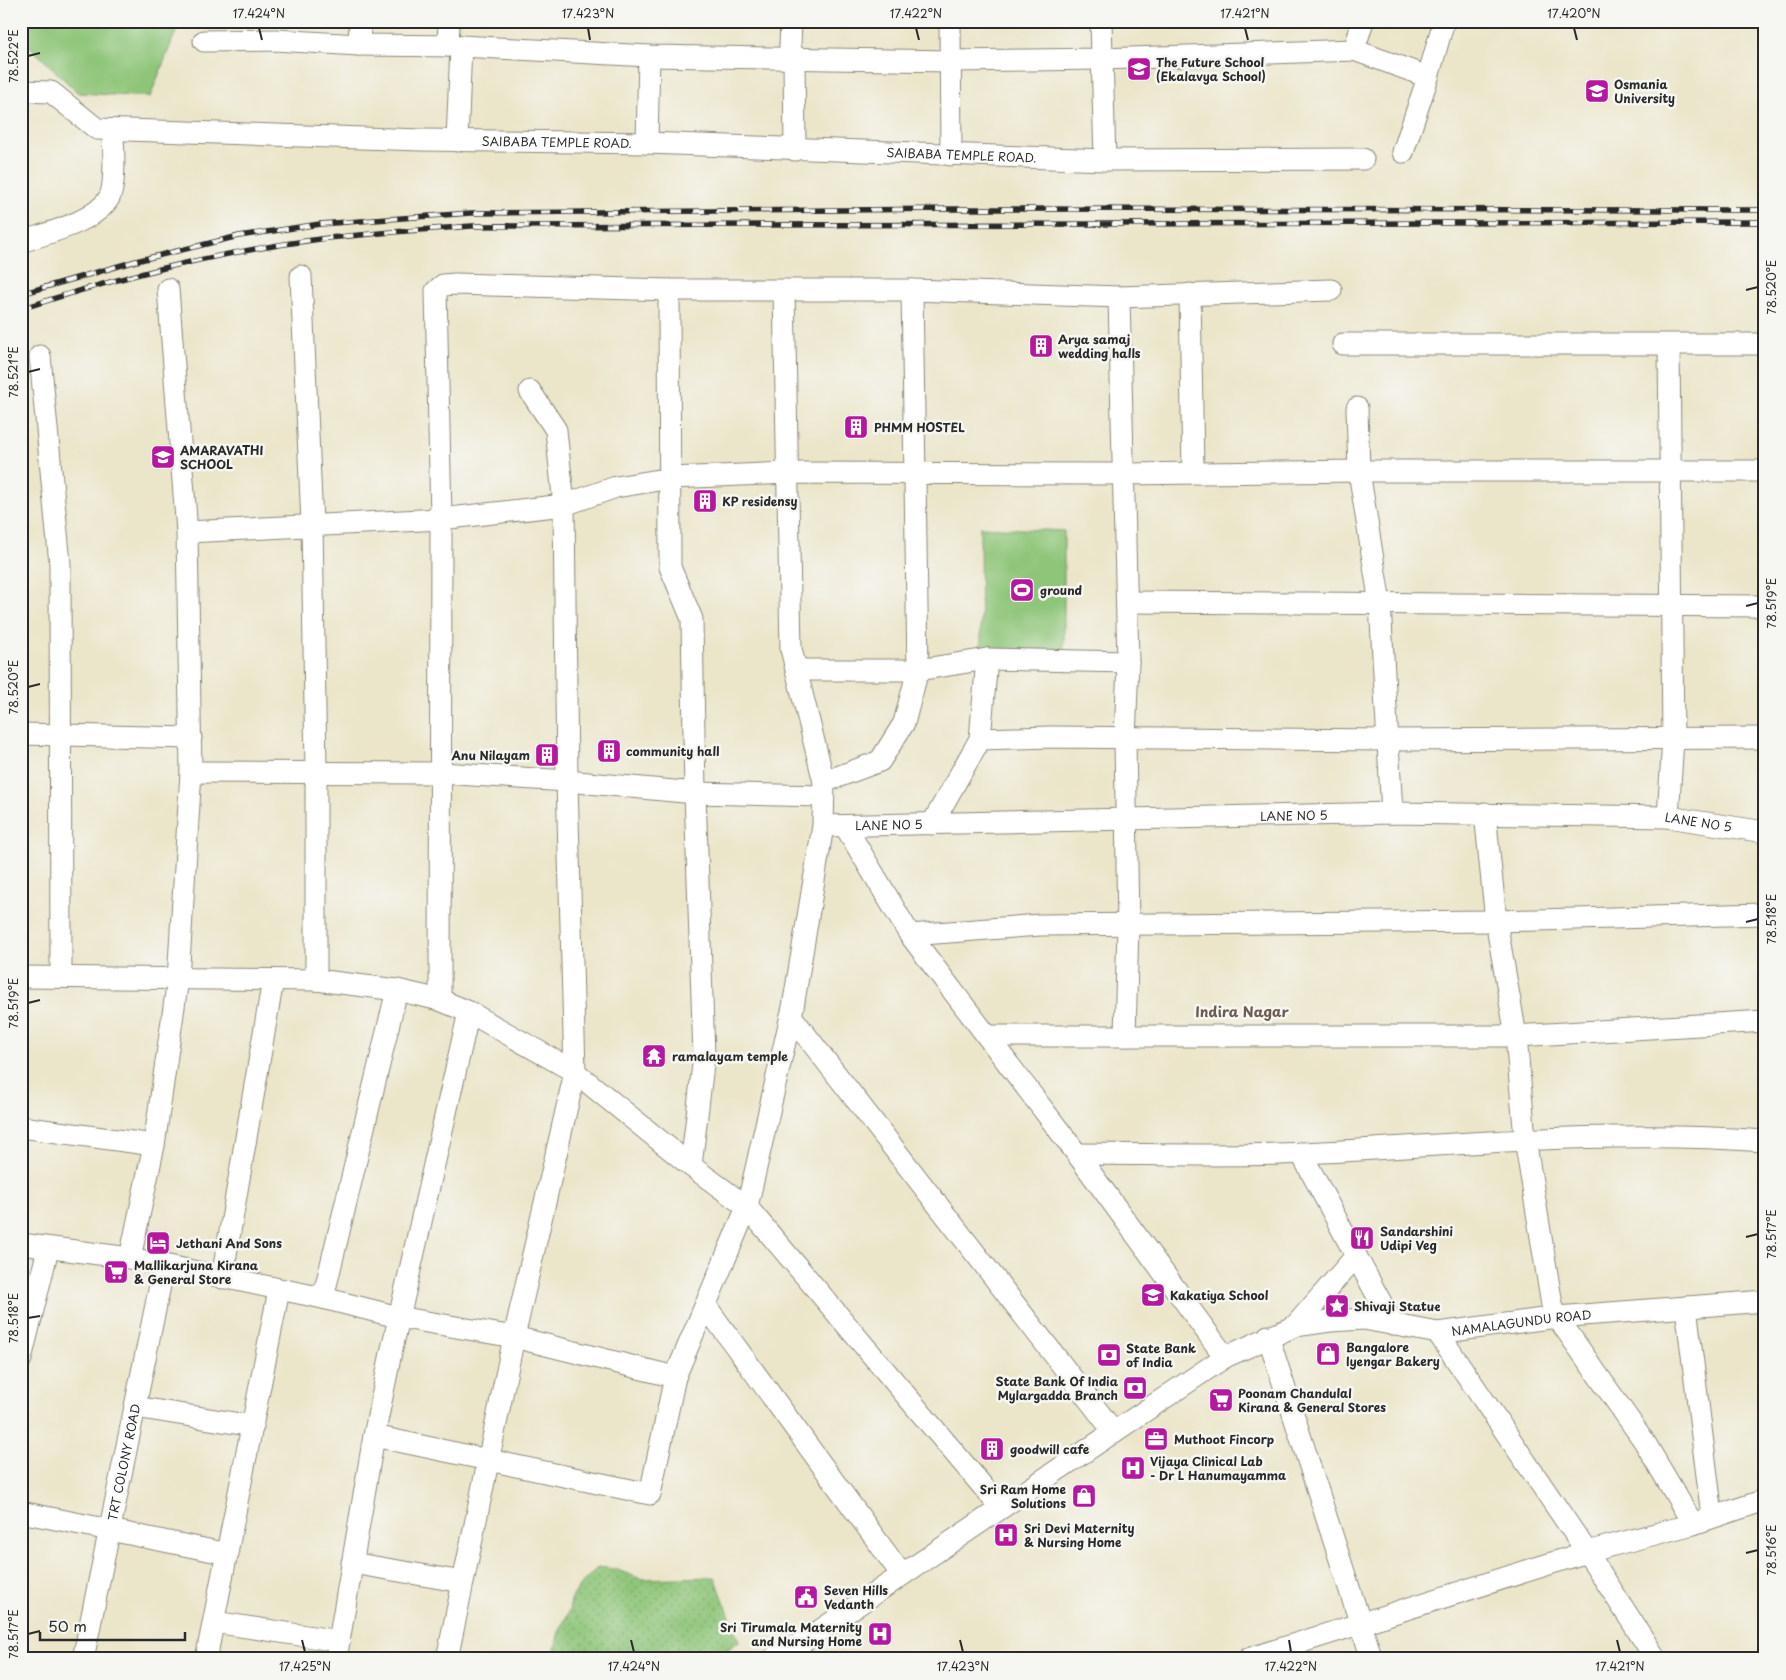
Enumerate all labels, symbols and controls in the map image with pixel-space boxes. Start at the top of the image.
text: 17.424°N [233,4,285,22]
text: 17.423°N [562,4,614,22]
text: 17.422°N [890,4,942,22]
text: 17.421°N [1220,4,1270,22]
text: 17.420°N [1547,4,1601,22]
text: 78.522°E [4,29,22,83]
place label: The Future School (Ekalavya School) [1156,53,1266,85]
school or university icon: The Future School (Ekalavya School) [1126,56,1152,82]
place label: Osmania University [1614,75,1675,107]
school or university icon: Osmania University [1584,78,1610,104]
street label: SAIBABA TEMPLE ROAD. [482,132,632,152]
street label: SAIBABA TEMPLE ROAD. [886,143,1037,166]
text: 78.520°E [1762,260,1780,314]
place label: Arya samaj wedding halls [1058,330,1141,362]
building icon: Arya samaj wedding halls [1028,333,1054,359]
text: 78.521°E [4,346,22,398]
building icon: PHMM HOSTEL [843,414,869,440]
place label: PHMM HOSTEL [874,418,965,436]
place label: AMARAVATHI SCHOOL [179,441,263,473]
school or university icon: AMARAVATHI SCHOOL [150,444,176,470]
building icon: KP residensy [692,488,718,514]
place label: KP residensy [722,492,797,510]
sports icon: ground [1009,577,1035,603]
text: 78.519°E [1762,578,1780,628]
place label: ground [1040,581,1083,599]
text: 78.520°E [4,660,22,714]
building icon: community hall [596,738,622,764]
building icon: Anu Nilayam [534,742,560,768]
place label: community hall [626,742,720,760]
place label: Anu Nilayam [450,746,530,764]
street label: LANE NO 5 [1260,805,1328,825]
street label: LANE NO 5 [1664,808,1733,836]
street label: LANE NO 5 [855,815,923,834]
text: 78.518°E [1762,894,1780,944]
text: 78.519°E [4,978,22,1028]
district label: Indira Nagar [1195,1001,1289,1022]
temple icon: ramalayam temple [641,1043,667,1069]
place label: ramalayam temple [672,1047,788,1065]
text: 78.517°E [1762,1209,1780,1259]
place label: Sandarshini Udipi Veg [1380,1222,1453,1254]
restaurant icon: Sandarshini Udipi Veg [1349,1225,1375,1251]
hotel icon: Jethani And Sons [145,1230,171,1256]
place label: Jethani And Sons [176,1234,282,1252]
place label: Mallikarjuna Kirana & General Store [134,1256,259,1288]
supermarket icon: Mallikarjuna Kirana & General Store [103,1259,129,1285]
school or university icon: Kakatiya School [1140,1282,1166,1308]
place label: Kakatiya School [1170,1286,1269,1304]
text: 78.518°E [4,1293,22,1343]
place icon: Shivaji Statue [1324,1293,1350,1319]
place label: Shivaji Statue [1354,1297,1441,1315]
street label: NAMALAGUNDU ROAD [1450,1305,1592,1340]
place label: Bangalore Iyengar Bakery [1346,1338,1440,1370]
place label: State Bank of India [1126,1339,1196,1371]
shop icon: Bangalore Iyengar Bakery [1315,1341,1341,1367]
bank icon: State Bank of India [1096,1342,1122,1368]
place label: State Bank Of India Mylargadda Branch [996,1372,1119,1404]
bank icon: State Bank Of India Mylargadda Branch [1122,1375,1148,1401]
place label: Poonam Chandulal Kirana & General Stores [1238,1384,1386,1416]
supermarket icon: Poonam Chandulal Kirana & General Stores [1208,1387,1234,1413]
street label: TRT COLONY ROAD [103,1402,144,1522]
office icon: Muthoot Fincorp [1143,1426,1169,1452]
place label: Muthoot Fincorp [1174,1430,1274,1448]
building icon: goodwill cafe [979,1436,1005,1462]
place label: goodwill cafe [1010,1440,1090,1458]
place label: Vijaya Clinical Lab - Dr L Hanumayamma [1150,1452,1286,1484]
hospital icon: Vijaya Clinical Lab - Dr L Hanumayamma [1120,1455,1146,1481]
place label: Sri Ram Home Solutions [980,1480,1066,1512]
shop icon: Sri Ram Home Solutions [1071,1483,1097,1509]
place label: Sri Devi Maternity & Nursing Home [1024,1519,1134,1551]
hospital icon: Sri Devi Maternity & Nursing Home [993,1522,1019,1548]
text: 78.516°E [1762,1524,1780,1576]
place label: Seven Hills Vedanth [824,1581,888,1613]
public building icon: Seven Hills Vedanth [793,1584,819,1610]
text: 78.517°E [4,1609,22,1659]
scale bar [40,1610,185,1642]
text: 50 m [48,1614,87,1637]
place label: Sri Tirumala Maternity and Nursing Home [720,1618,862,1650]
hospital icon: Sri Tirumala Maternity and Nursing Home [867,1621,893,1647]
text: 17.425°N [279,1657,331,1675]
text: 17.424°N [608,1657,660,1675]
text: 17.423°N [937,1657,989,1675]
text: 17.422°N [1265,1657,1317,1675]
text: 17.421°N [1595,1657,1645,1675]

